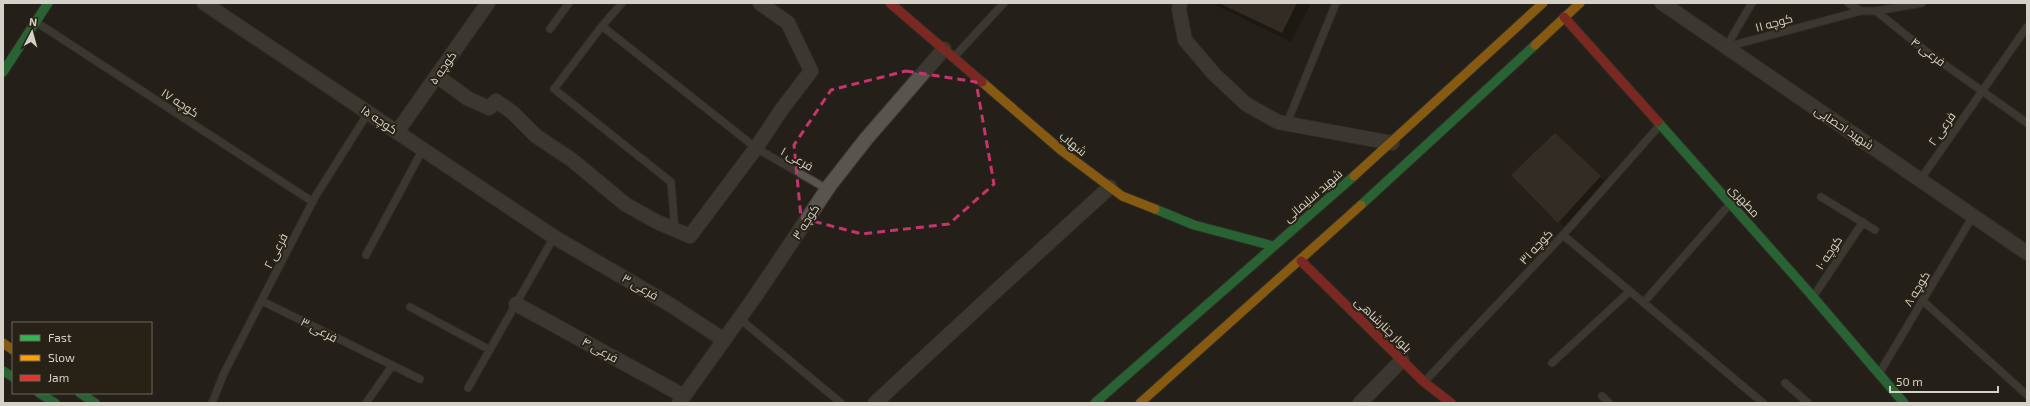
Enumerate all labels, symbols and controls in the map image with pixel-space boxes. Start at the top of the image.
street label: کوچه ۱۱ [1754,10,1795,37]
north arrow [12,12,52,52]
text: N [28,15,38,28]
street label: فرعی ۴ [1908,34,1948,69]
street label: کوچه ۵ [426,48,461,88]
street label: کوچه ۱۷ [158,85,202,122]
street label: کوچه ۱۵ [357,102,400,139]
street label: شهید احصایی [1812,102,1877,153]
street label: فرعی ۲ [1925,109,1959,148]
street label: شهاب [1057,128,1090,159]
street label: فرعی ۱ [778,143,816,174]
street label: شهید سلیمانی [1280,166,1345,225]
street label: مطهری [1726,181,1763,220]
street label: کوچه ۳ [789,201,824,243]
street label: کوچه ۳۱ [1516,226,1557,269]
street label: فرعی ۲ [260,231,291,271]
street label: کوچه ۱۰ [1812,233,1847,274]
street label: کوچه ۸ [1900,268,1935,310]
street label: فرعی ۳ [619,270,661,303]
street label: بلوار چنارشاهی [1350,294,1415,357]
street label: فرعی ۳ [298,314,340,345]
legend [12,322,152,394]
text: Fast [48,330,72,344]
street label: فرعی ۴ [579,333,621,366]
text: Slow [48,350,75,364]
scale bar [1890,368,1998,394]
text: Jam [48,370,69,384]
text: 50 m [1896,374,1923,388]

